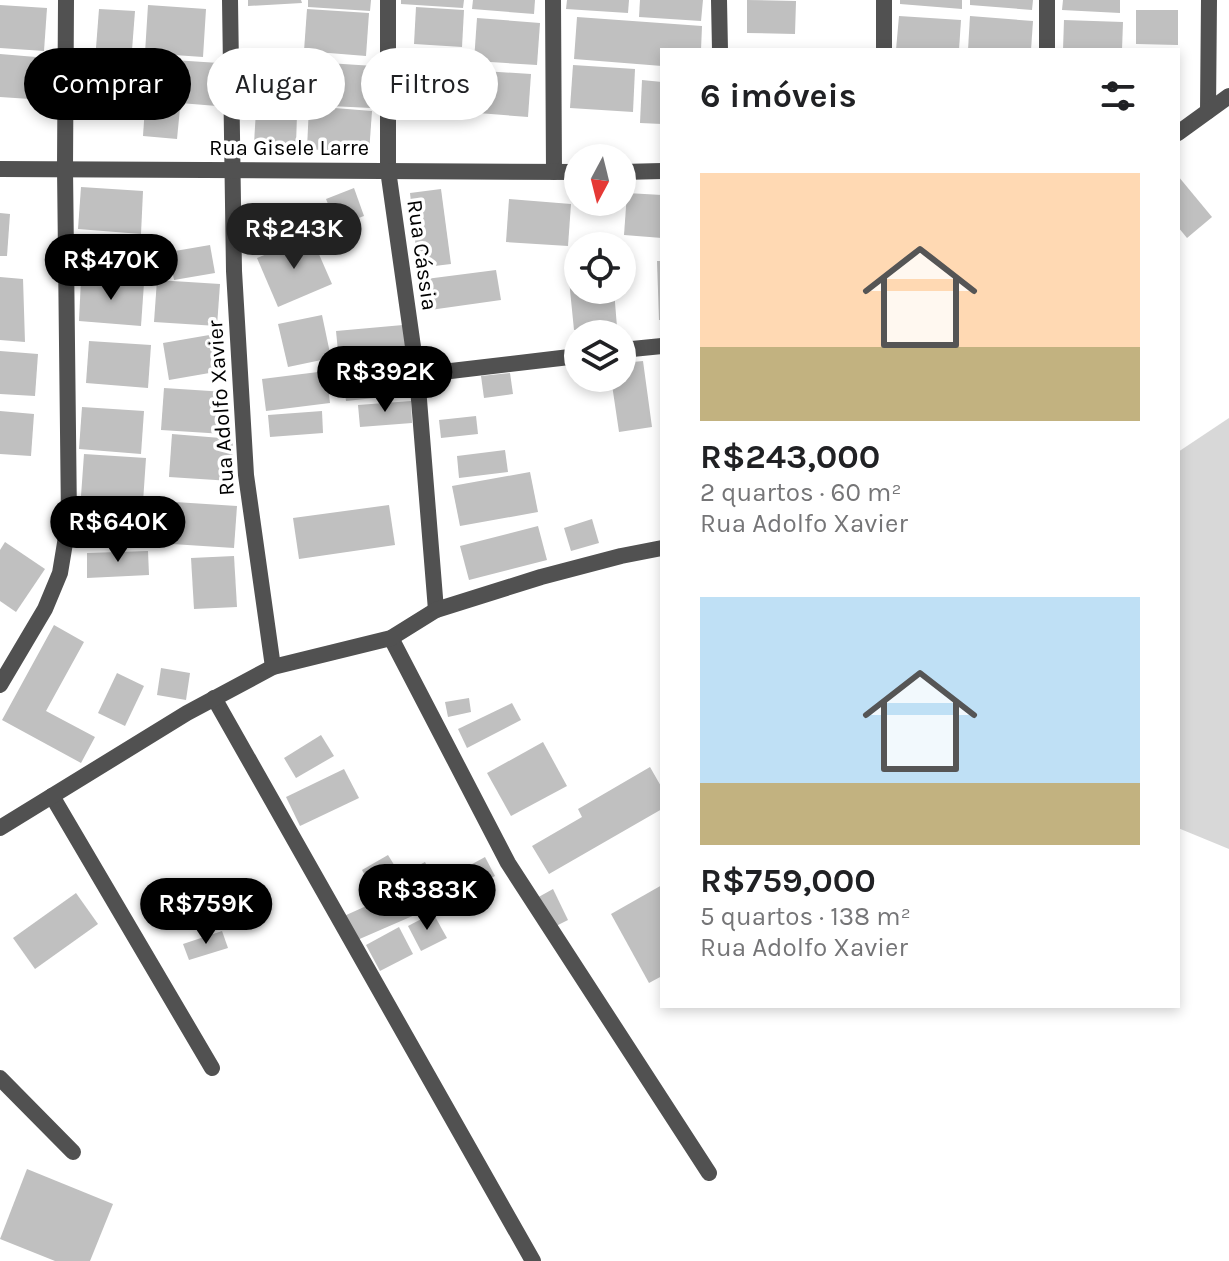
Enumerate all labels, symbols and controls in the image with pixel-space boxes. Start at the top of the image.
chip: Comprar [24,48,191,120]
chip: Alugar [207,48,345,120]
chip: Filtros [361,48,498,120]
icon: filters [1096,74,1140,118]
text: 6 imóveis [700,76,857,116]
street label: Rua Gisele Larre [209,135,369,161]
north arrow [564,144,636,216]
map controls [564,144,636,392]
street label: Rua Cássia [401,198,443,312]
pin: R$243K [229,203,359,271]
text: R$243K [244,213,344,244]
icon: home [848,225,992,369]
button: locate [564,232,636,304]
pin: R$470K [46,234,176,302]
text: R$470K [63,244,159,275]
street label: Rua Adolfo Xavier [202,319,240,497]
button: layers [564,320,636,392]
pin: R$392K [320,346,450,414]
text: R$392K [335,356,435,387]
text: R$243,000 [700,437,880,477]
text: 2 quartos · 60 m² [700,477,902,508]
pin: R$640K [53,496,183,564]
text: R$640K [68,506,168,537]
text: Rua Adolfo Xavier [700,508,908,539]
icon: home [848,649,992,793]
text: R$759,000 [700,861,876,901]
pin: R$383K [362,864,492,932]
text: R$383K [377,874,477,905]
pin: R$759K [141,878,271,946]
text: R$759K [158,888,254,919]
text: 5 quartos · 138 m² [700,901,911,932]
text: Rua Adolfo Xavier [700,932,908,963]

